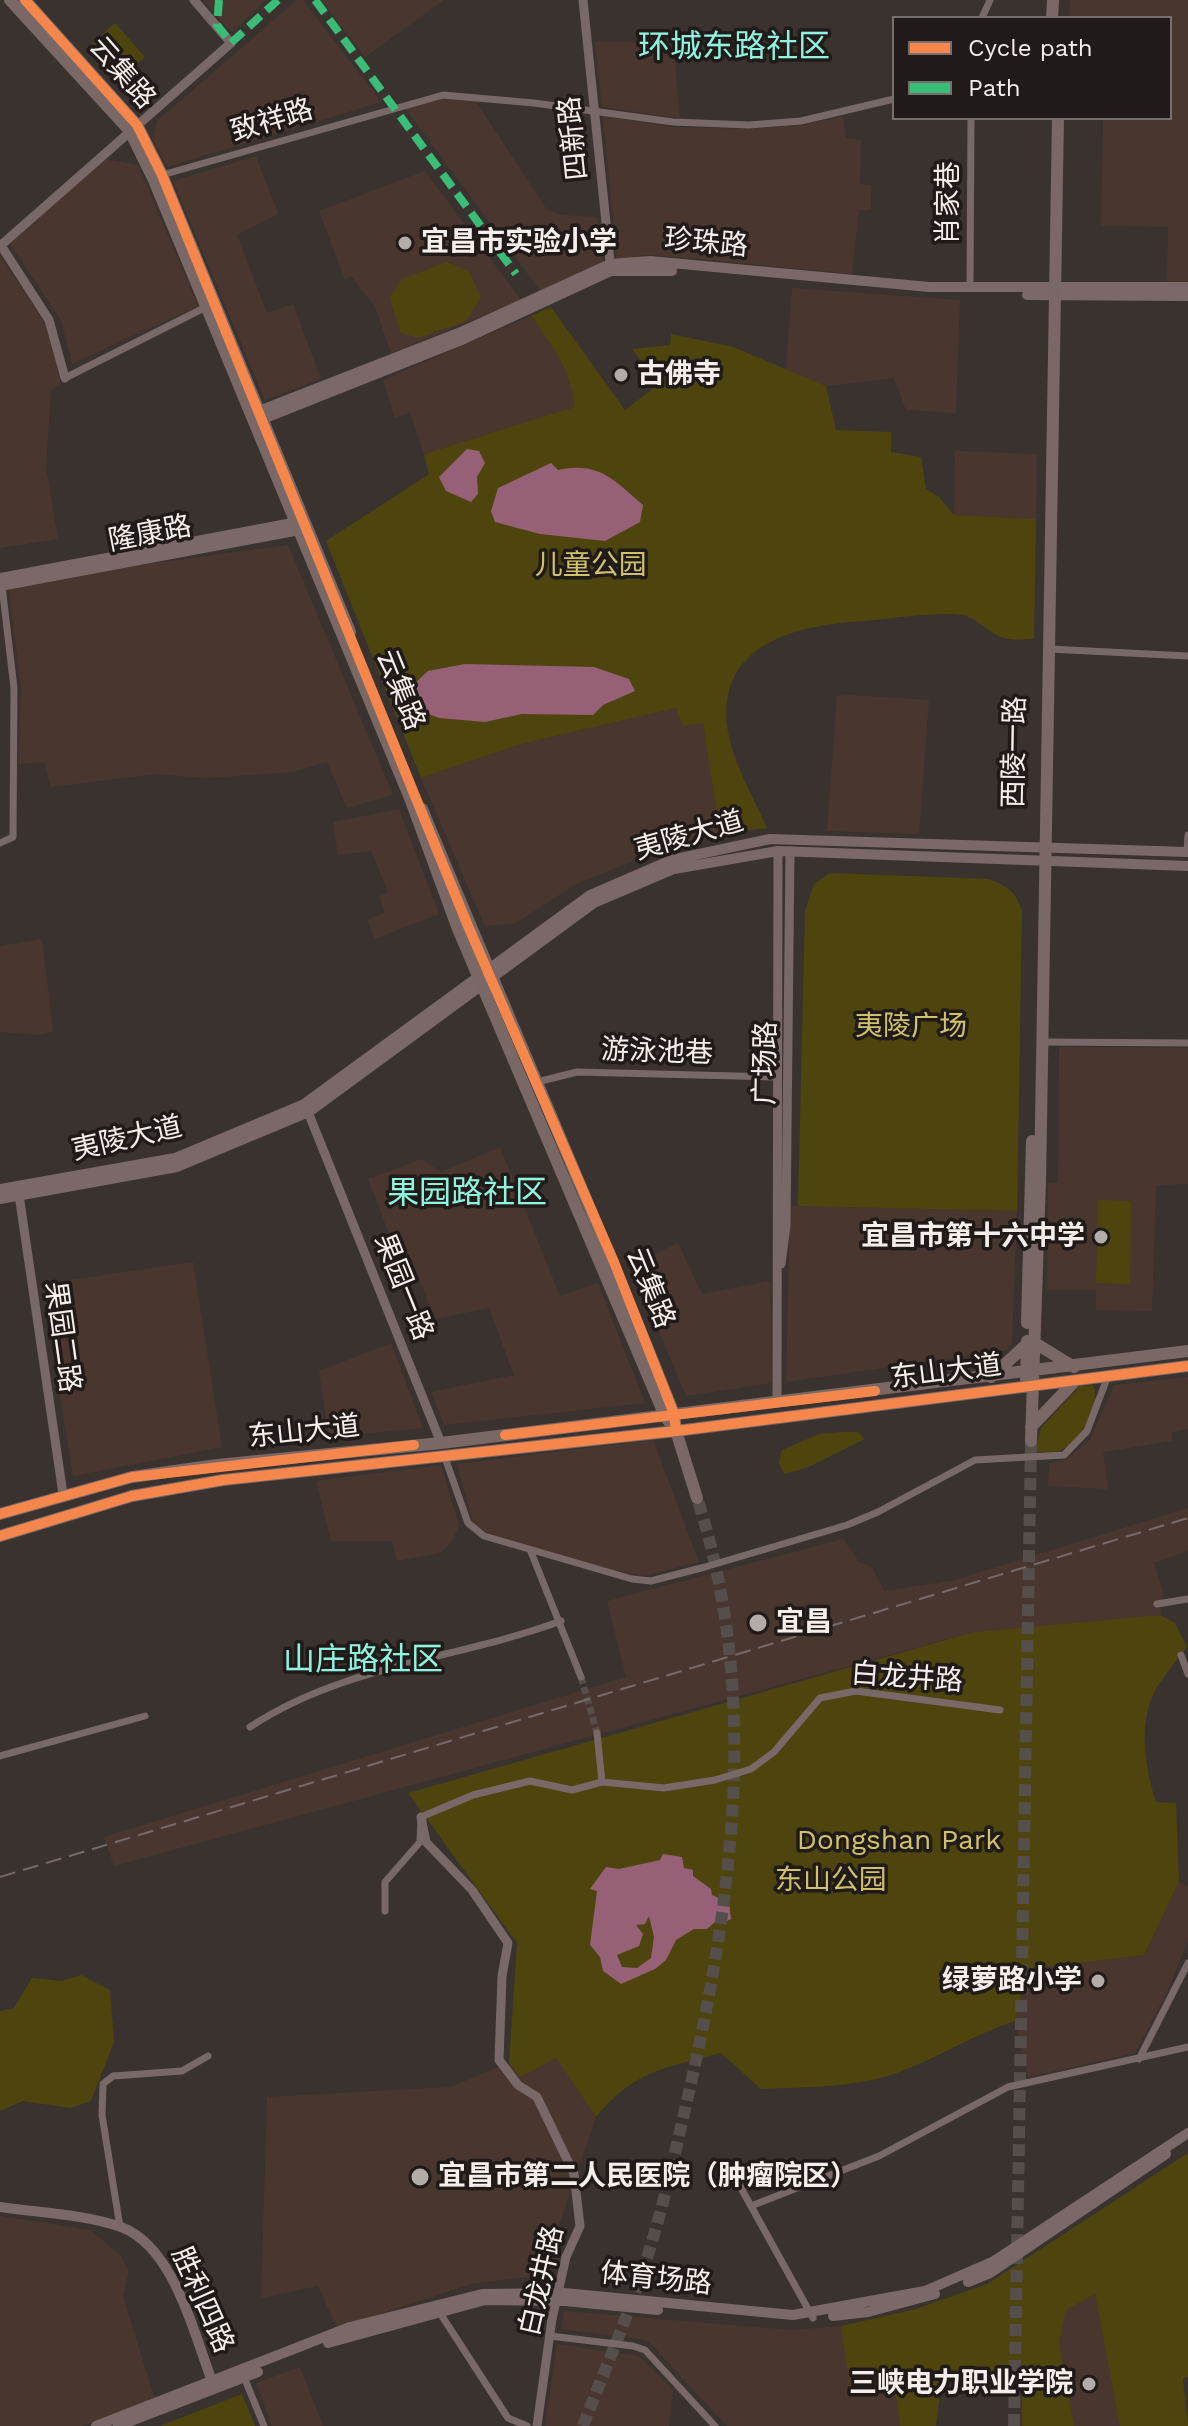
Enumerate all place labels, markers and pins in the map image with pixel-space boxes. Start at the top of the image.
place label: 宜昌市实验小学 [421,226,617,260]
marker: 宜昌市实验小学 [396,234,414,252]
place label: 古佛寺 [637,358,721,392]
marker: 古佛寺 [612,366,630,384]
place label: 宜昌市第十六中学 [861,1220,1085,1254]
marker: 宜昌市第十六中学 [1092,1228,1110,1246]
place label: 宜昌 [776,1606,832,1640]
marker: 宜昌 [747,1612,769,1634]
place label: 绿萝路小学 [942,1964,1082,1998]
marker: 绿萝路小学 [1089,1972,1107,1990]
place label: 宜昌市第二人民医院（肿瘤院区） [438,2160,858,2194]
marker: 宜昌市第二人民医院（肿瘤院区） [409,2166,431,2188]
place label: 三峡电力职业学院 [849,2367,1073,2401]
marker: 三峡电力职业学院 [1080,2375,1098,2393]

